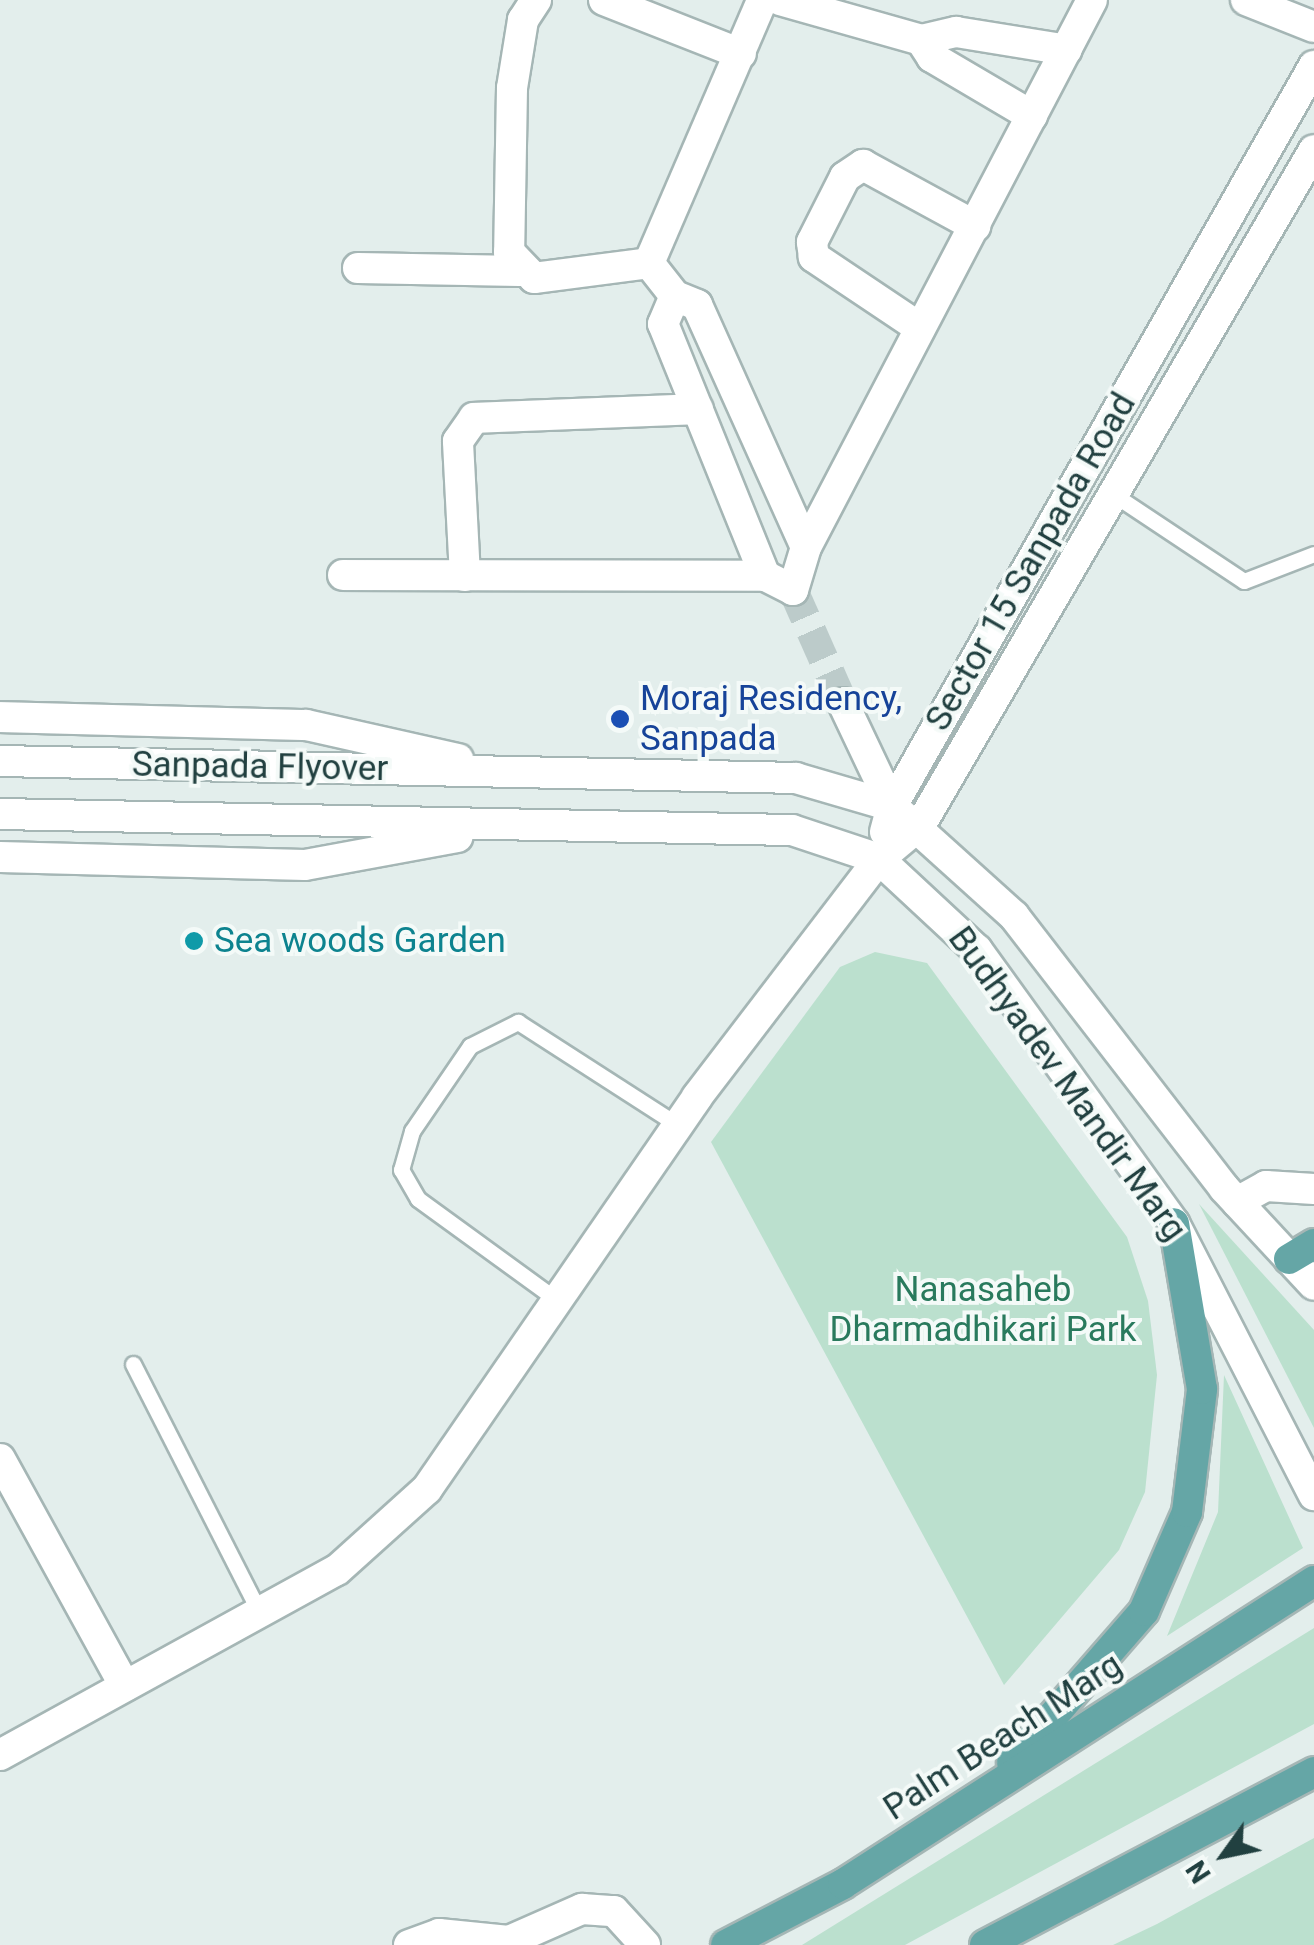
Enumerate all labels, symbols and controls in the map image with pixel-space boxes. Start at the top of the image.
street label: Sector 15 Sanpada Road [917,386,1145,738]
place label: Moraj Residency, Sanpada [640,678,902,760]
marker: Moraj Residency, Sanpada [609,708,631,730]
street label: Sanpada Flyover [131,744,389,790]
street label: Budhyadev Mandir Marg [939,919,1195,1249]
place label: Sea woods Garden [214,920,506,962]
marker: Sea woods Garden [183,930,205,952]
park label: Nanasaheb Dharmadhikari Park [830,1269,1136,1351]
street label: Palm Beach Marg [876,1644,1130,1830]
north arrow [1174,1805,1274,1905]
text: N [1179,1854,1218,1889]

